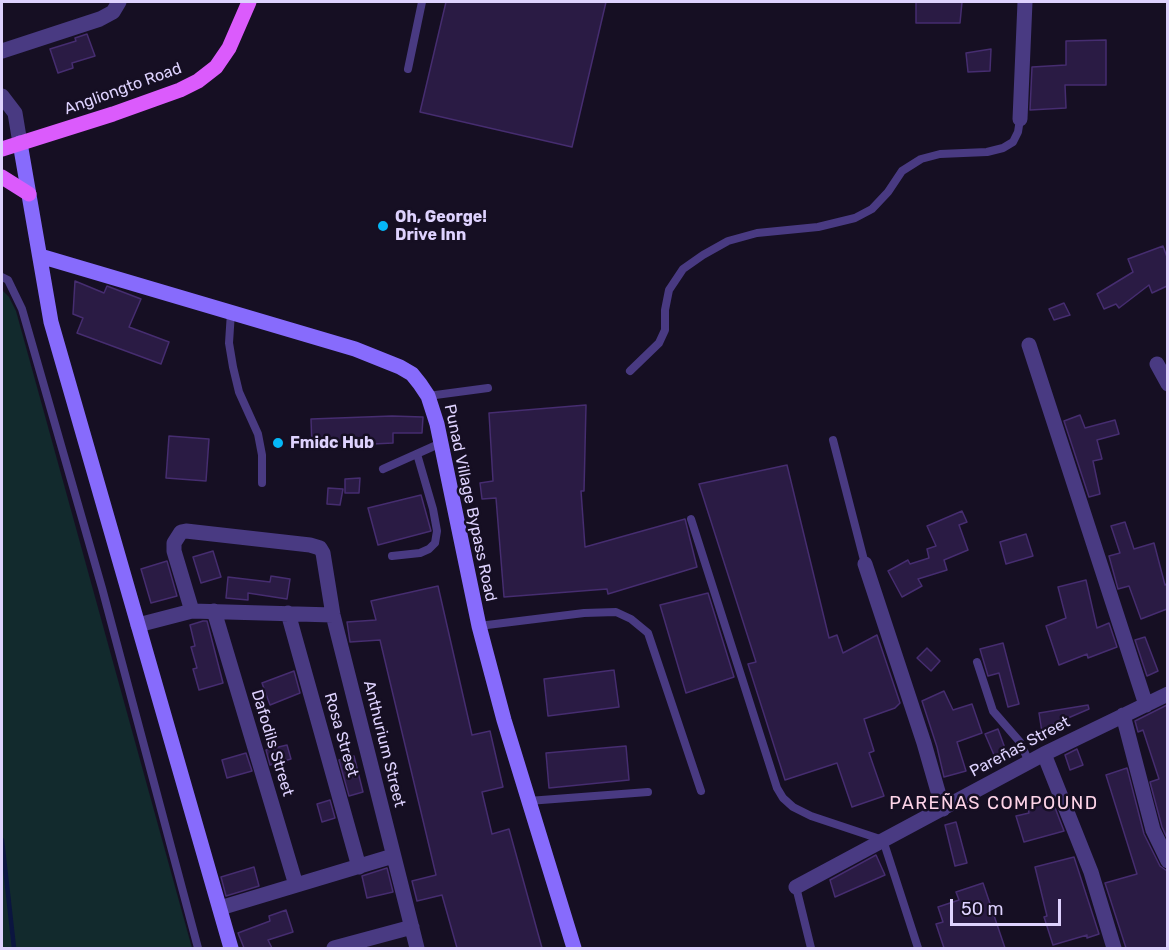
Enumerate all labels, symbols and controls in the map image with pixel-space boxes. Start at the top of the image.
street label: Angliongto Road [62,59,184,119]
place label: Oh, George! Drive Inn [395,207,487,245]
marker: Oh, George! Drive Inn [376,219,390,233]
street label: Punad Village Bypass Road [440,403,500,603]
place label: Fmidc Hub [290,433,374,453]
marker: Fmidc Hub [271,436,285,450]
street label: Anthurium Street [359,679,409,809]
street label: Dafodils Street [247,687,297,799]
street label: Rosa Street [320,691,362,779]
street label: Pareñas Street [967,713,1073,781]
district label: PAREÑAS COMPOUND [889,793,1099,815]
scale bar [953,887,1064,925]
text: 50 m [961,898,1004,920]

